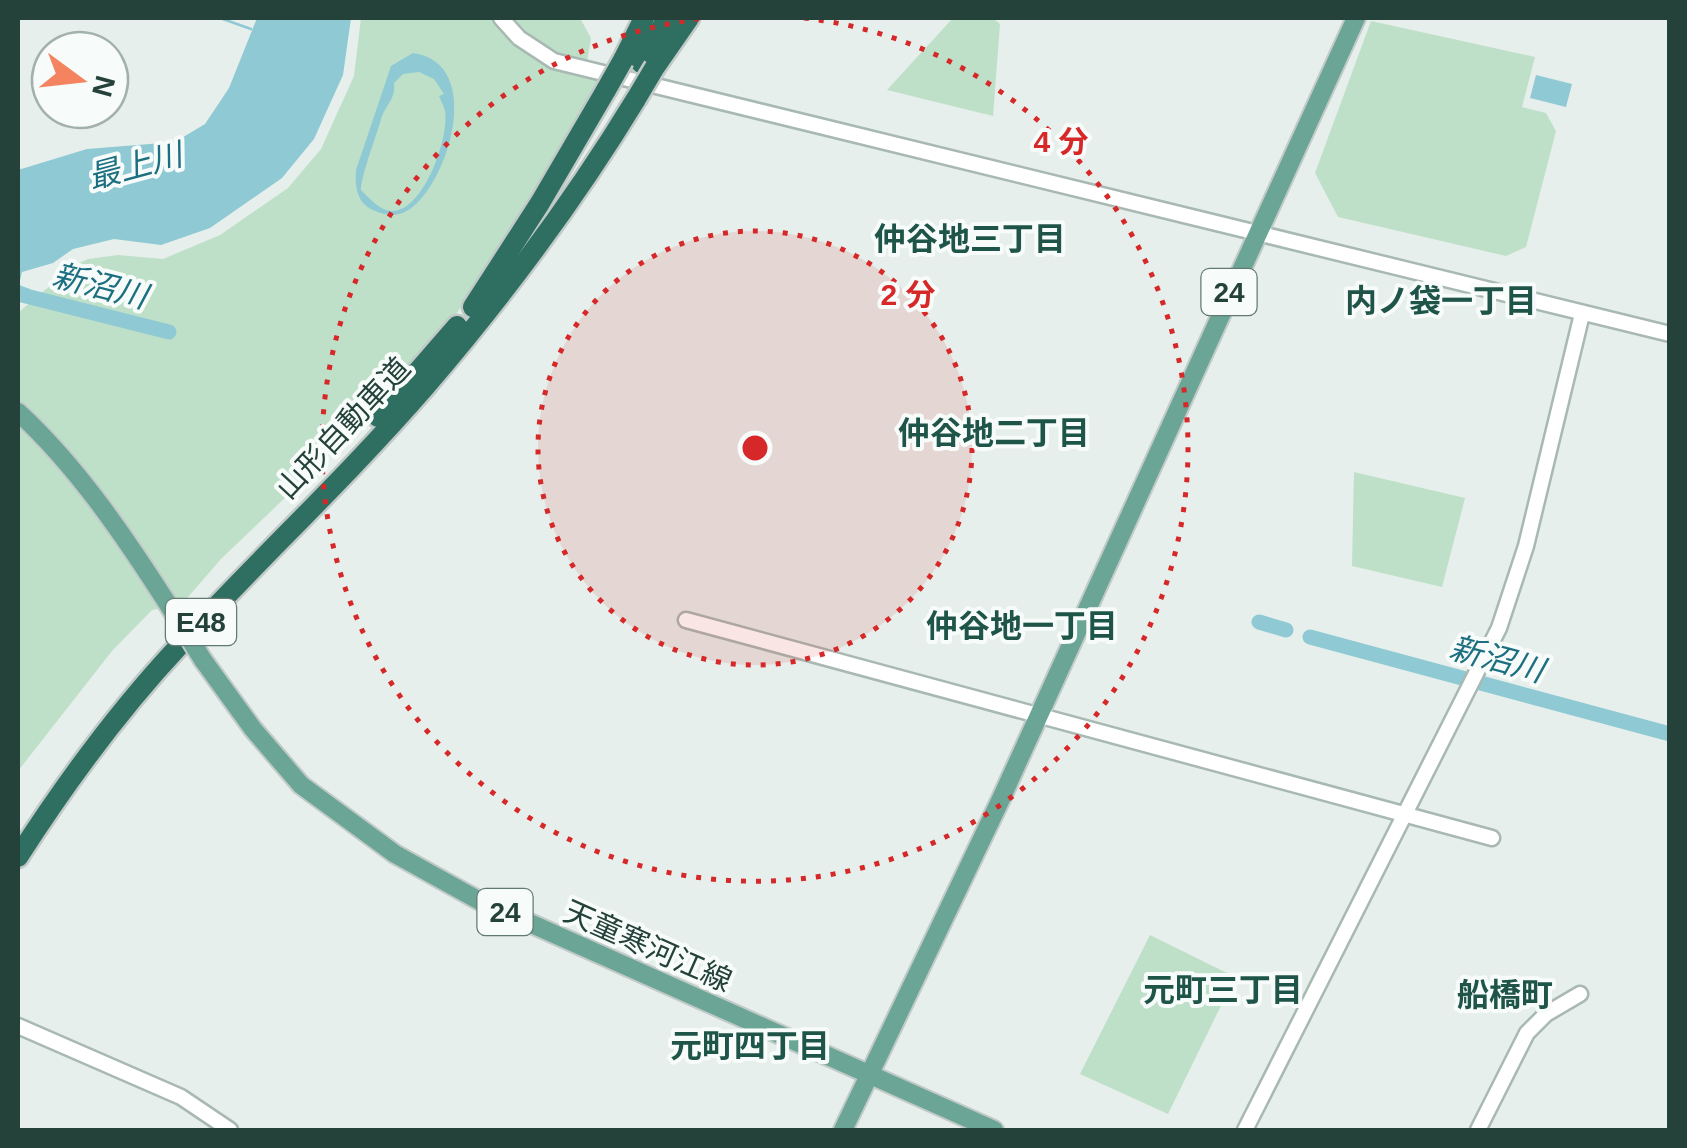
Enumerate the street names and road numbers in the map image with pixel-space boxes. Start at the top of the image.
road number: 24 [1202,269,1256,315]
street label: 山形自動車道 [270,351,416,505]
road number: E48 [166,599,236,645]
road number: 24 [478,889,532,935]
street label: 天童寒河江線 [559,894,737,998]

